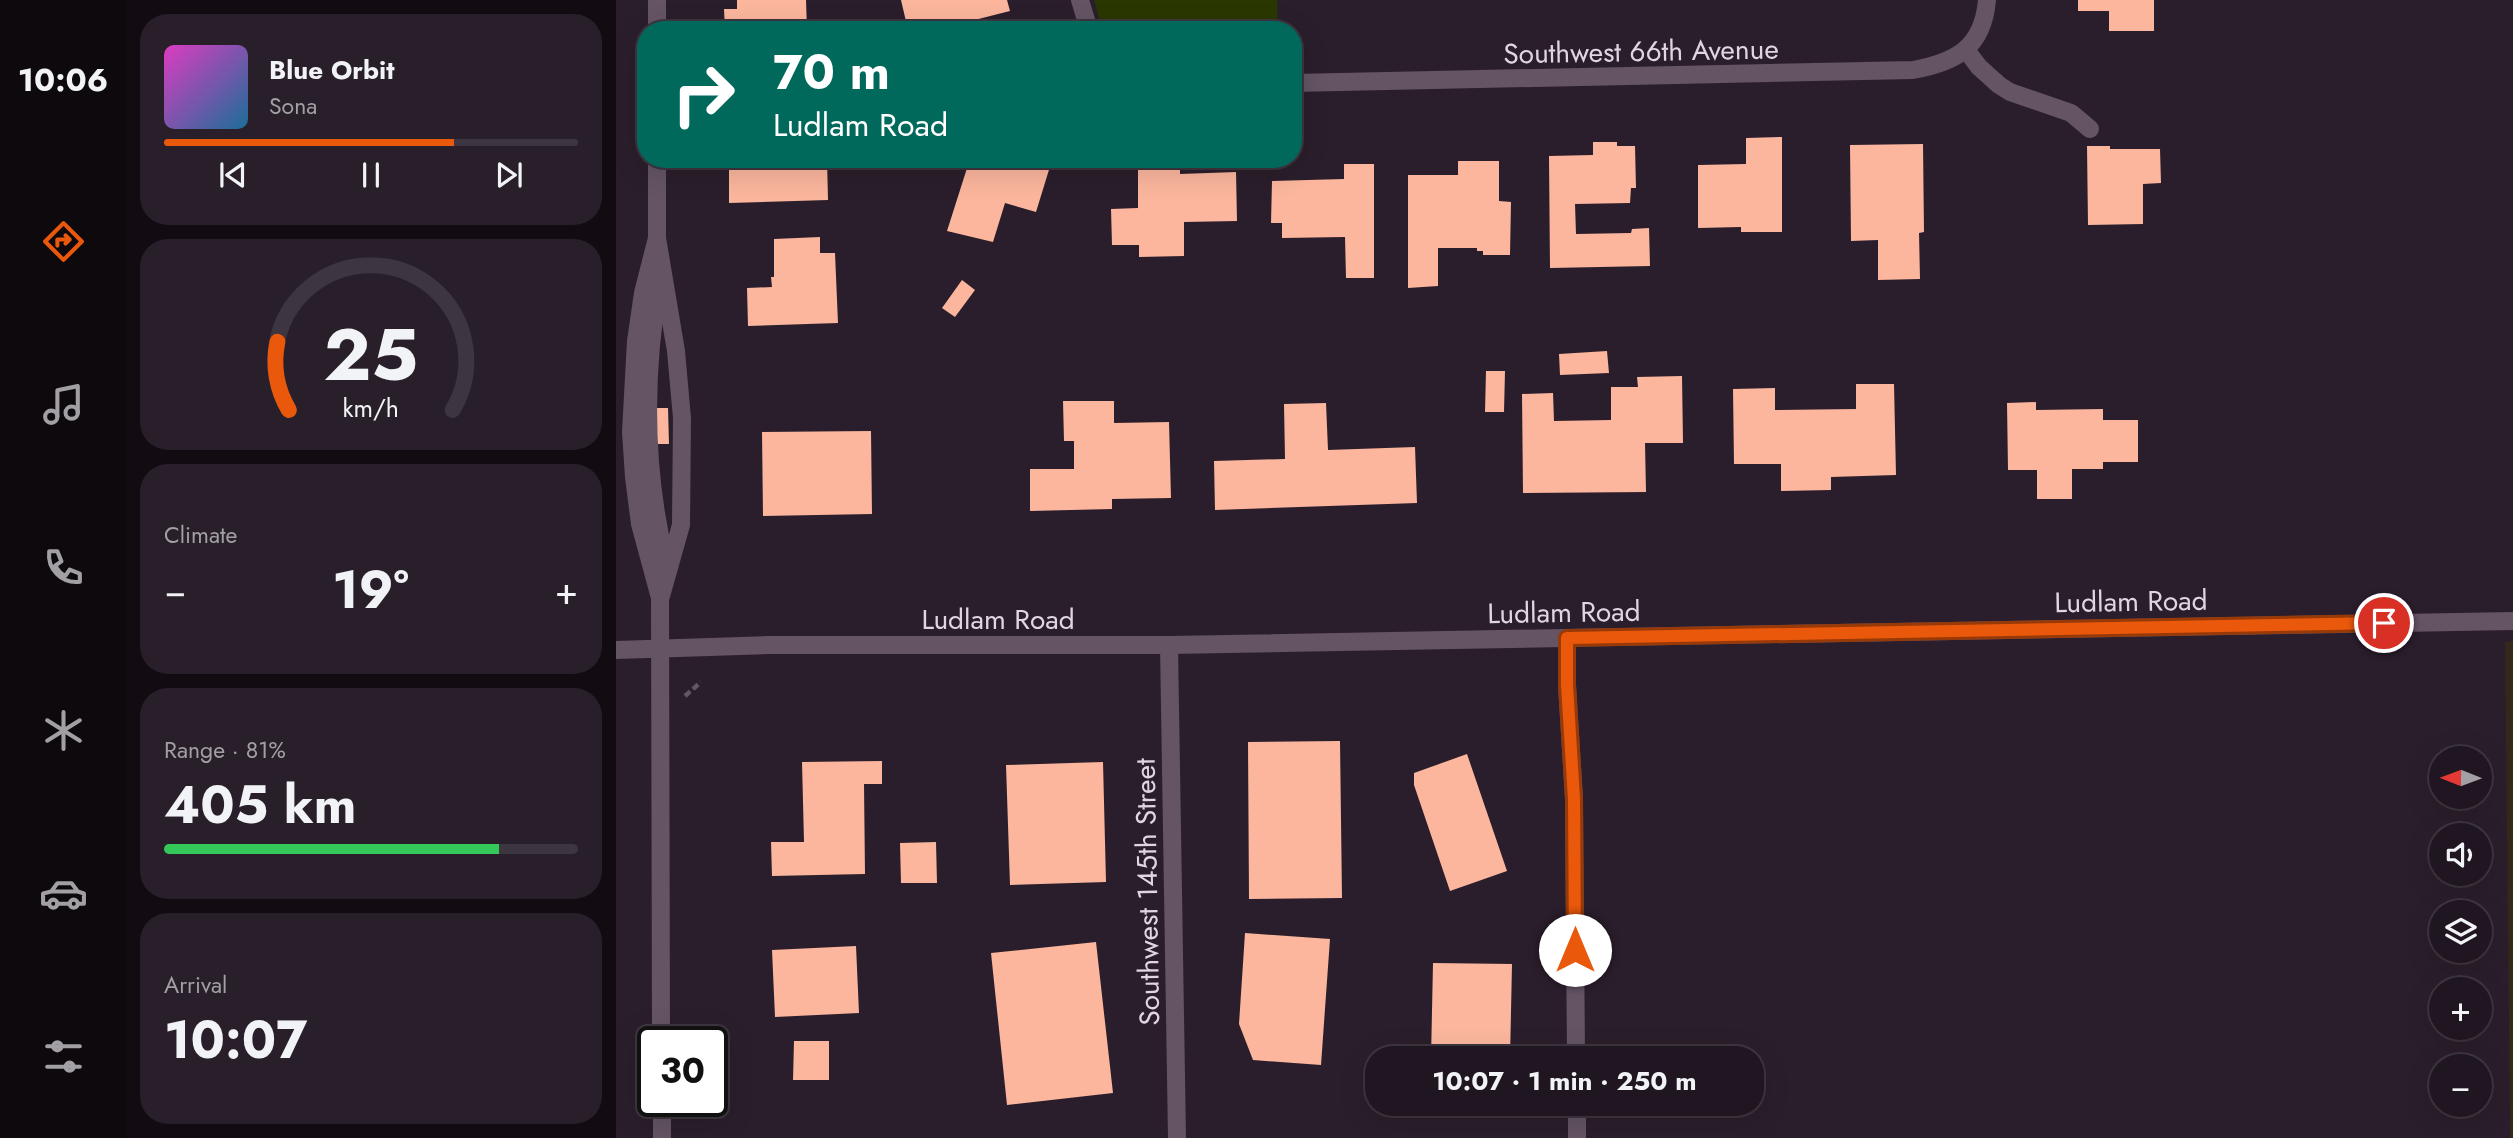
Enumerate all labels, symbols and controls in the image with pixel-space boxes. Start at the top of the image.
street label: Southwest 66th Avenue [1503,29,1779,74]
text: 70 m [773,37,890,107]
icon: right [658,49,749,140]
text: Blue Orbit [269,51,394,89]
text: 10:06 [18,57,108,103]
text: Sona [269,89,317,123]
text: Ludlam Road [773,102,948,148]
icon: previous [214,156,252,194]
icon: pause [352,156,390,194]
icon: next [490,156,528,194]
icon: directions [39,217,88,266]
text: 25 [324,303,418,408]
icon: music [39,380,88,429]
text: km/h [343,390,399,426]
text: Climate [164,518,237,552]
icon: phone [39,543,88,592]
text: 19° [332,552,409,628]
text: − [164,563,186,618]
text: + [555,563,578,618]
street label: Ludlam Road [2054,580,2208,623]
street label: Ludlam Road [1487,591,1641,634]
pin [2354,593,2414,653]
street label: Ludlam Road [921,599,1075,640]
icon: arrive [2365,604,2403,642]
icon: climate [39,706,88,755]
text: Range · 81% [164,733,286,767]
north arrow [2429,746,2492,808]
map controls [2429,746,2492,1117]
street label: Southwest 145th Street [1125,758,1170,1026]
text: 405 km [164,767,357,843]
button: sound [2429,823,2492,886]
icon: car [39,869,88,918]
button: layers [2429,900,2492,963]
position arrow [1538,913,1612,987]
text: Arrival [164,968,227,1002]
button: + [2429,977,2492,1040]
text: 10:07 [164,1002,307,1078]
speed limit sign: 30 [637,1026,728,1117]
icon: filters [39,1032,88,1081]
button: − [2429,1054,2492,1117]
text: 10:07 · 1 min · 250 m [1432,1062,1697,1100]

